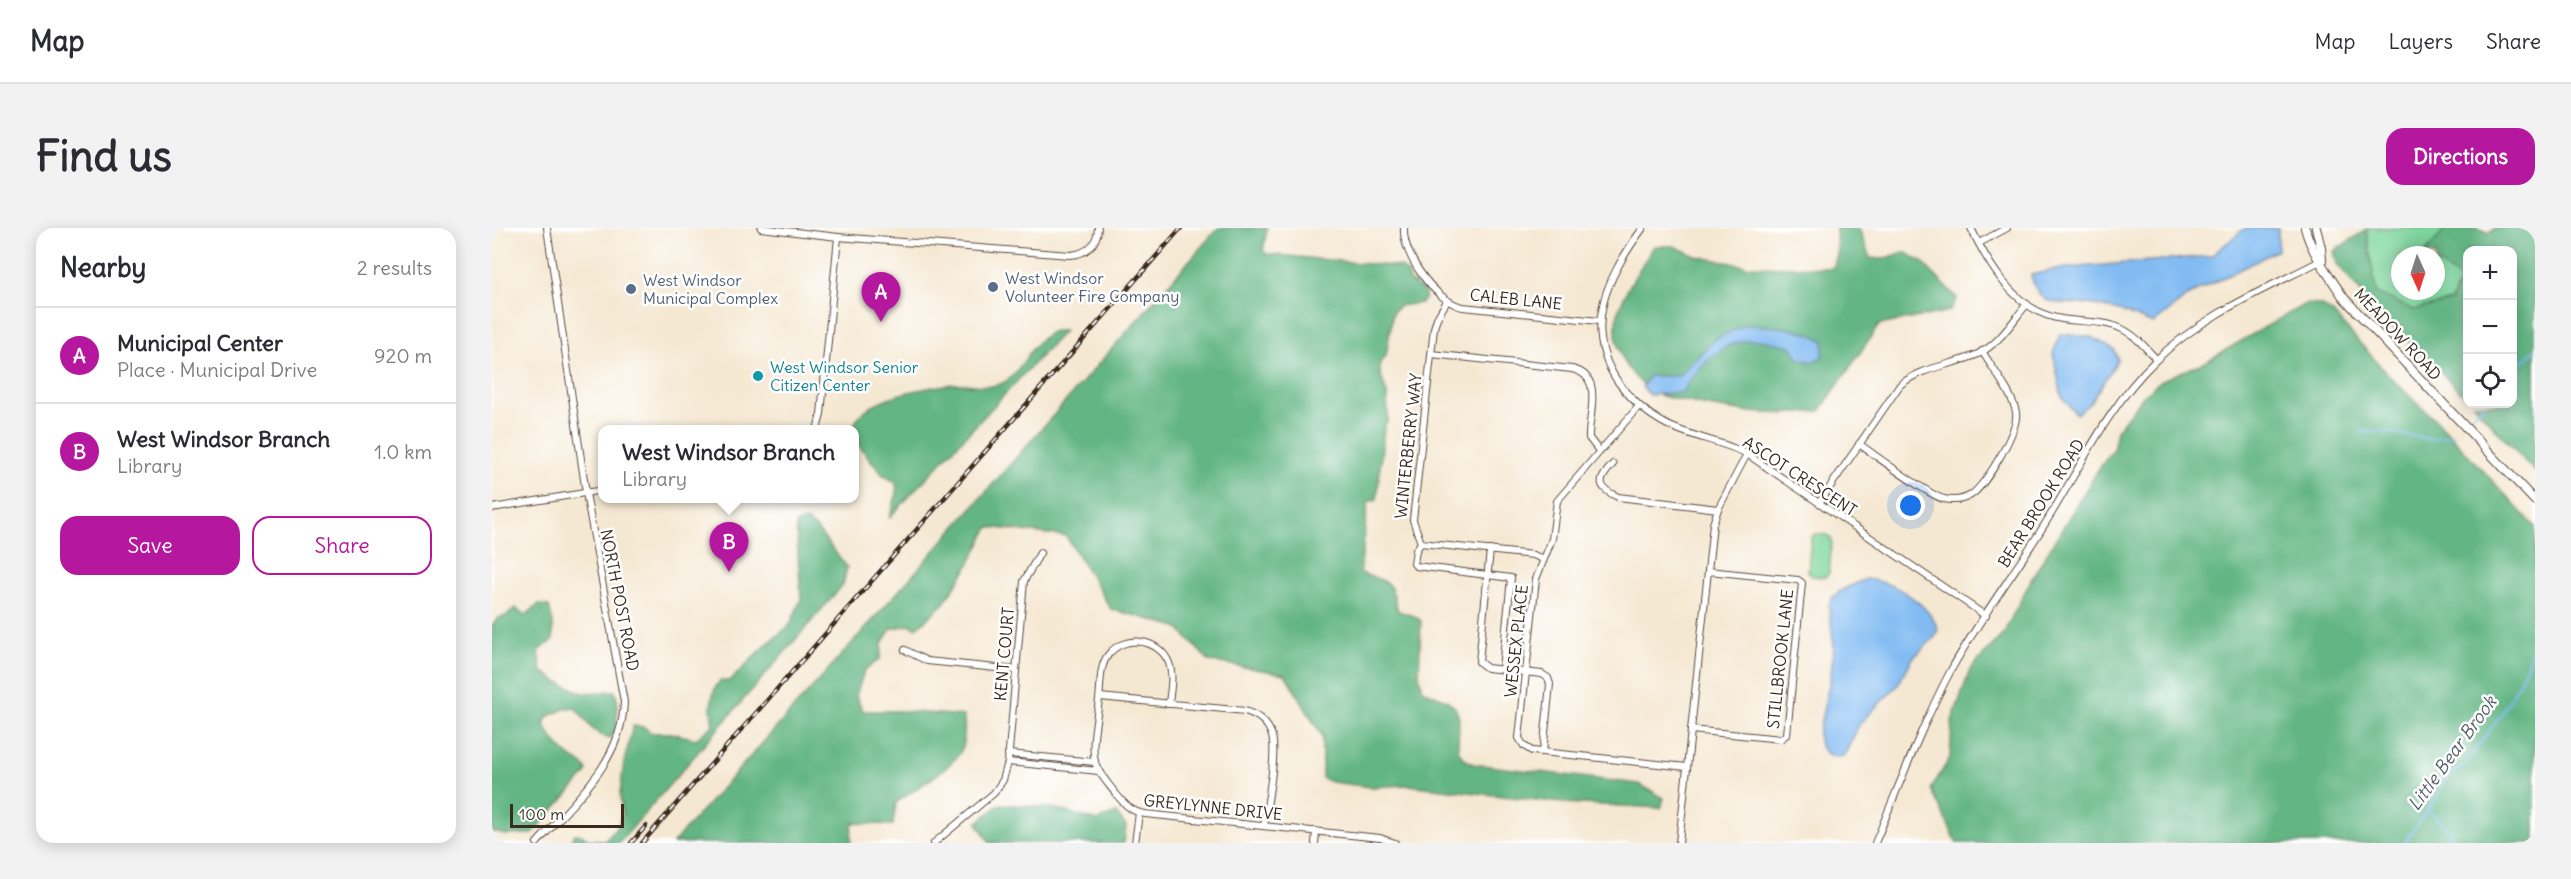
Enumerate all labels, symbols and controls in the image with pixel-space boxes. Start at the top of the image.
text: Map [30,23,84,59]
text: Map [2315,28,2355,55]
text: Layers [2388,28,2453,55]
text: Share [2486,28,2541,55]
button: Directions [2386,128,2535,185]
text: Find us [36,130,172,182]
north arrow [2391,246,2445,300]
map controls [2463,246,2517,408]
button: + [2463,246,2517,300]
text: Nearby [60,251,146,284]
text: 2 results [357,255,432,280]
place label: West Windsor Volunteer Fire Company [1005,268,1179,306]
place label: West Windsor Municipal Complex [643,270,778,308]
pin: A [862,272,900,322]
marker: West Windsor Volunteer Fire Company [986,280,1000,294]
marker: West Windsor Municipal Complex [624,282,638,296]
street label: CALEB LANE [1469,284,1563,314]
street label: MEADOW ROAD [2350,284,2446,384]
button: − [2463,300,2517,354]
text: Municipal Center [117,329,283,357]
text: A [73,343,86,368]
text: 920 m [374,343,432,368]
button: locate [2463,354,2517,408]
text: Place · Municipal Drive [117,357,317,382]
place label: West Windsor Senior Citizen Center [770,357,919,395]
marker: West Windsor Senior Citizen Center [751,369,765,383]
street label: WINTERBERRY WAY [1390,372,1426,520]
text: West Windsor Branch [117,425,330,453]
popup [598,425,859,503]
street label: ASCOT CRESCENT [1739,432,1861,520]
street label: BEAR BROOK ROAD [1993,435,2089,571]
text: West Windsor Branch [622,438,835,466]
text: B [73,439,86,464]
text: 1.0 km [374,439,432,464]
text: Library [117,453,182,478]
text: Library [622,466,687,491]
your location [1896,491,1925,520]
button: Save [60,516,240,575]
button: Share [252,516,432,575]
pin: B [710,522,748,572]
street label: NORTH POST ROAD [596,527,644,673]
street label: WESSEX PLACE [1500,584,1532,698]
street label: STILLBROOK LANE [1763,588,1797,730]
street label: KENT COURT [990,606,1018,702]
water label: Little Bear Brook [2403,690,2502,815]
street label: GREYLYNNE DRIVE [1143,790,1283,824]
scale bar [510,801,624,828]
text: 100 m [519,804,564,824]

